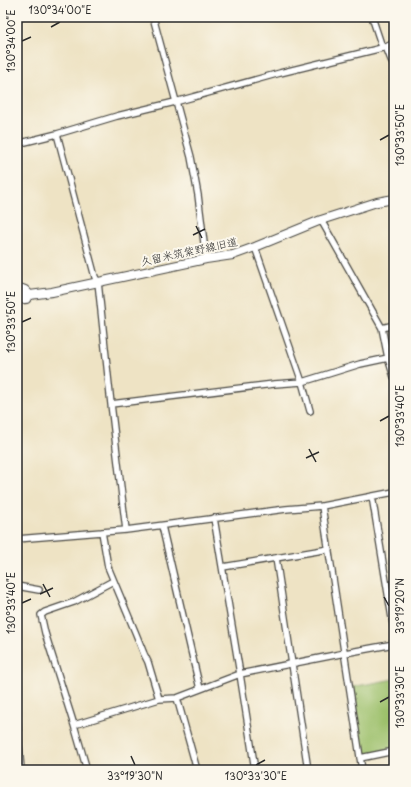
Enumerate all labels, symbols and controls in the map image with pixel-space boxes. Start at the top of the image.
text: 130°34'00"E [29,2,91,17]
text: 130°34'00"E [3,10,18,72]
text: 130°33'50"E [392,104,407,166]
street label: 久留米筑紫野線旧道 [139,232,239,270]
text: 130°33'50"E [3,291,18,353]
text: 130°33'40"E [392,385,407,447]
text: 130°33'40"E [3,572,18,634]
text: 33°19'20"N [392,578,407,634]
text: 130°33'30"E [392,666,407,728]
text: 33°19'30"N [107,768,163,783]
text: 130°33'30"E [225,768,287,783]

